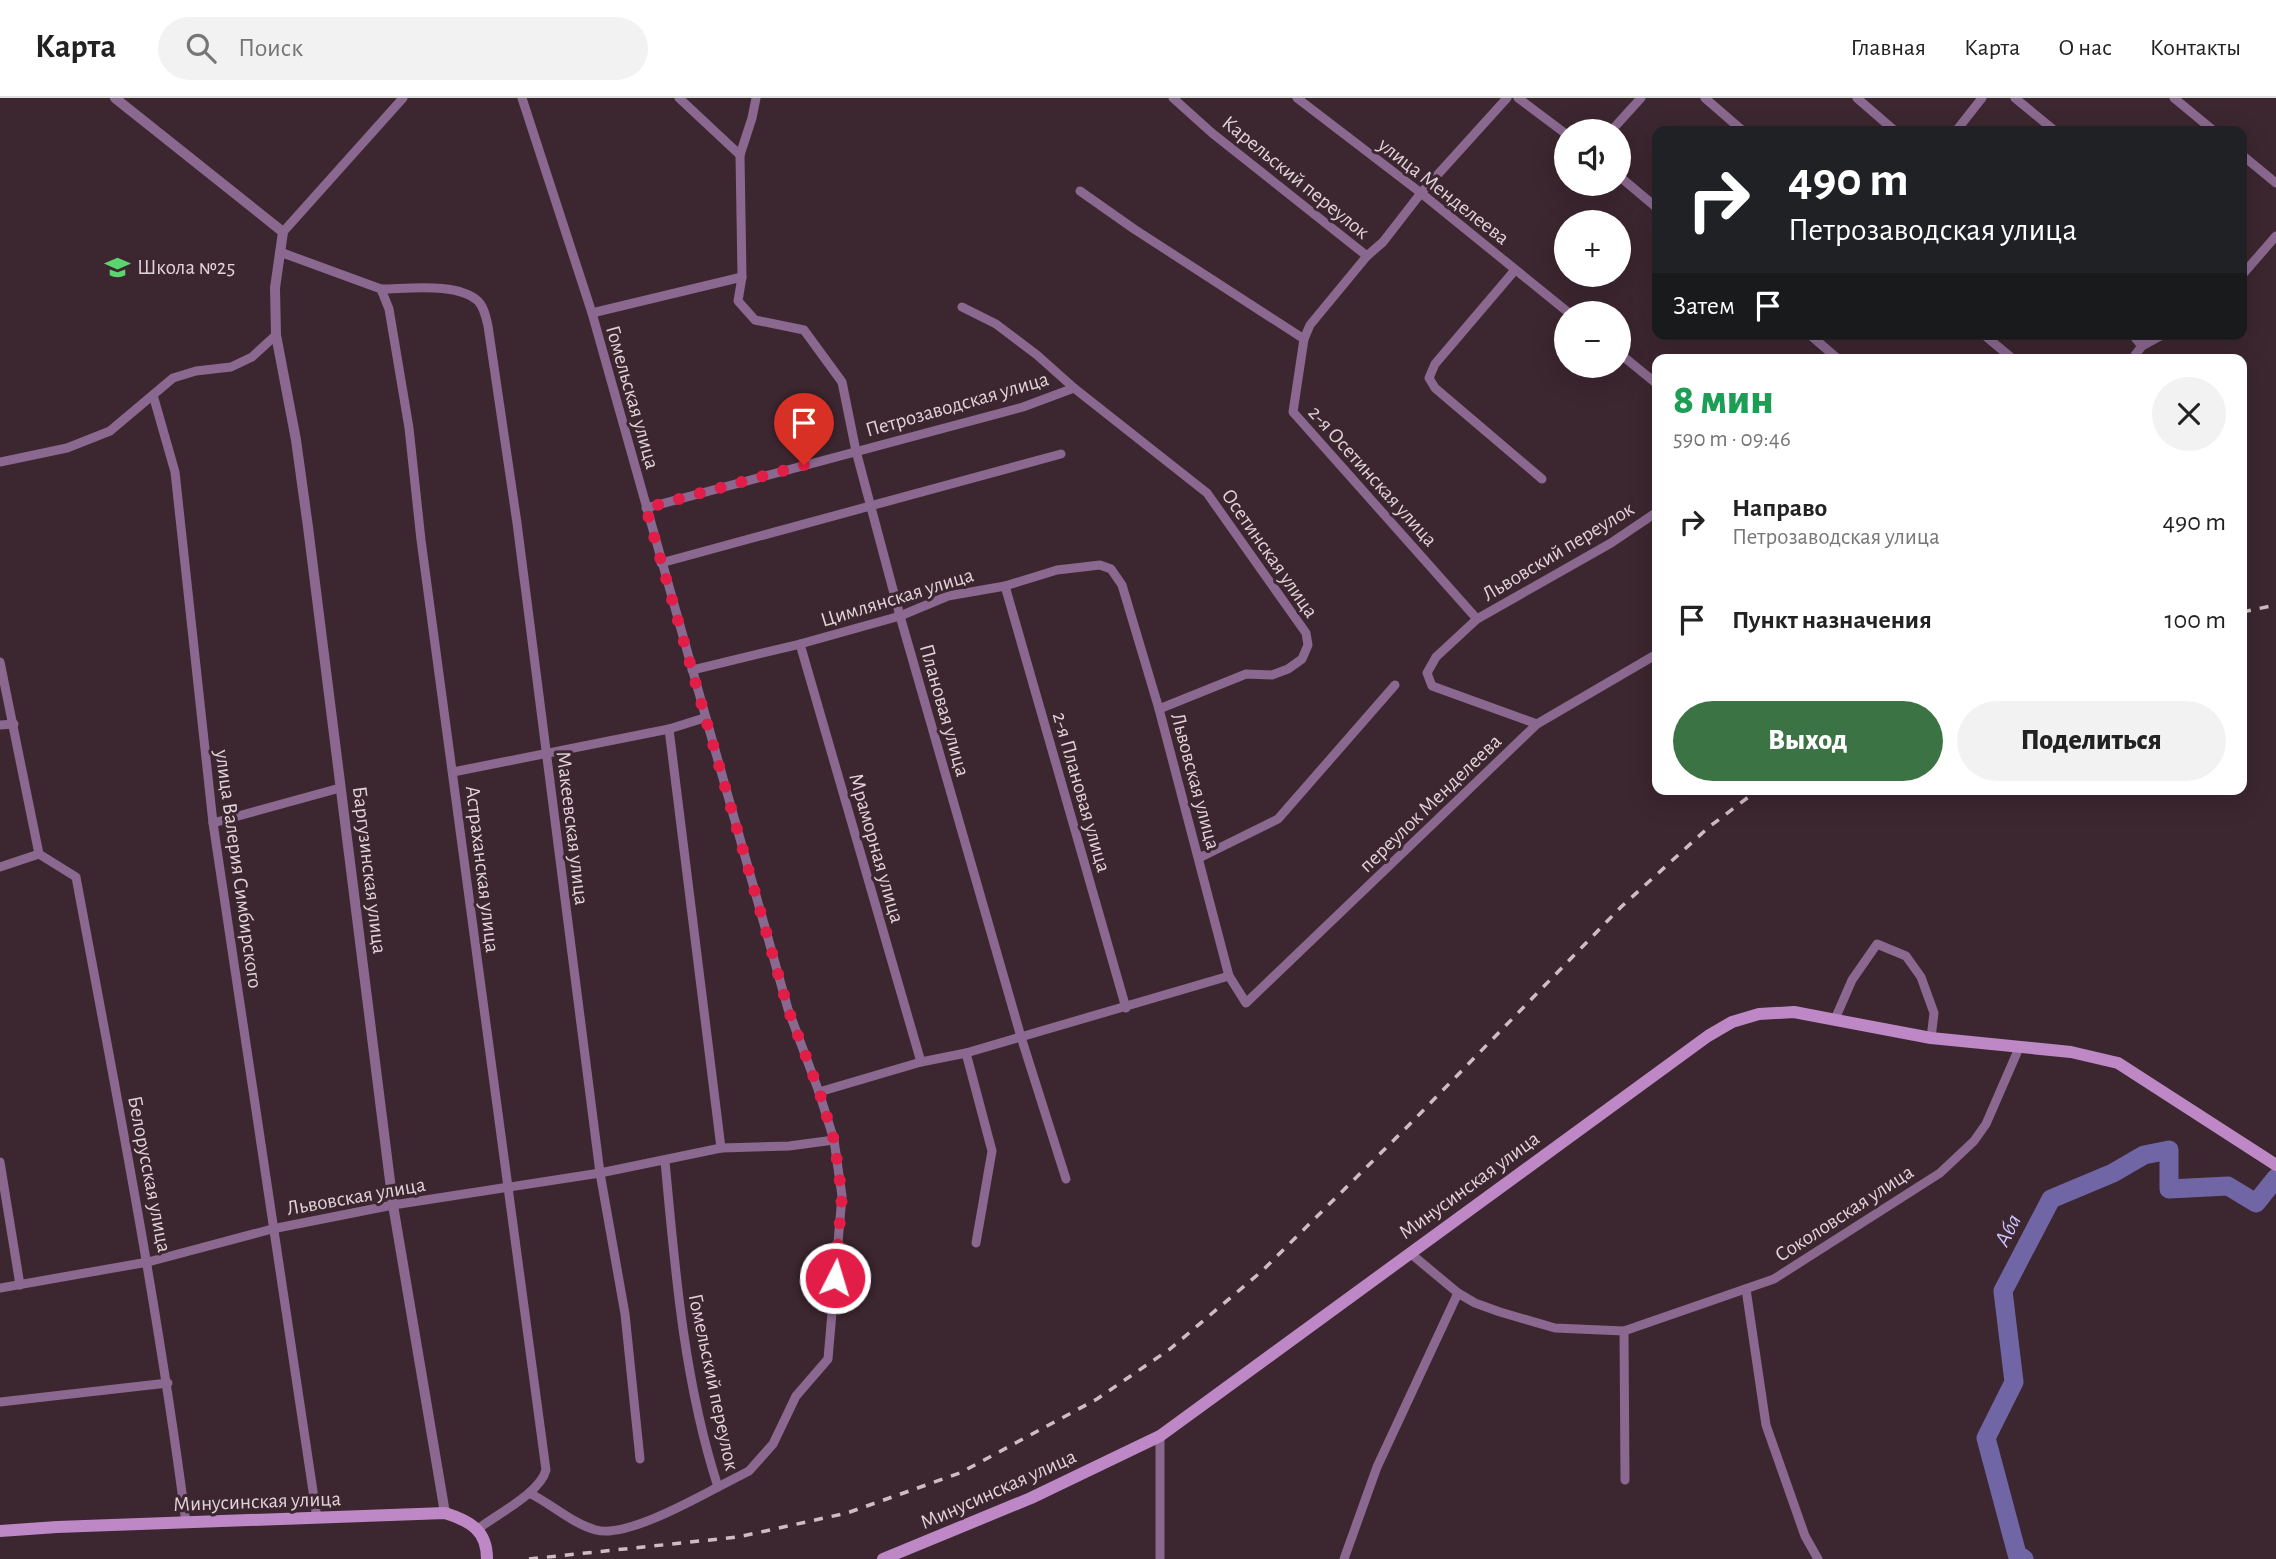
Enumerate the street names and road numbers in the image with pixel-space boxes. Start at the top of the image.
street label: Карельский переулок [1218,112,1374,243]
street label: улица Менделеева [1373,133,1513,249]
street label: Гомельская улица [602,323,663,472]
street label: Петрозаводская улица [863,368,1052,441]
street label: 2-я Осетинская улица [1304,402,1441,551]
street label: Осетинская улица [1217,485,1322,622]
street label: Львовский переулок [1479,498,1638,605]
street label: Цимлянская улица [818,564,977,631]
street label: Плановая улица [916,642,974,779]
street label: 2-я Плановая улица [1049,710,1115,875]
street label: Львовская улица [1167,711,1224,852]
street label: переулок Менделеева [1355,730,1506,876]
street label: улица Валерия Симбирского [211,747,266,990]
street label: Макеевская улица [553,750,592,907]
street label: Мраморная улица [845,771,908,926]
street label: Астраханская улица [462,784,503,954]
street label: Баргузинская улица [349,785,390,955]
street label: Белорусская улица [124,1094,175,1255]
street label: Минусинская улица [1395,1127,1544,1243]
street label: Соколовская улица [1771,1161,1918,1266]
street label: Львовская улица [285,1174,428,1219]
street label: Гомельский переулок [684,1292,743,1473]
street label: Минусинская улица [917,1446,1080,1533]
street label: Минусинская улица [173,1488,342,1515]

